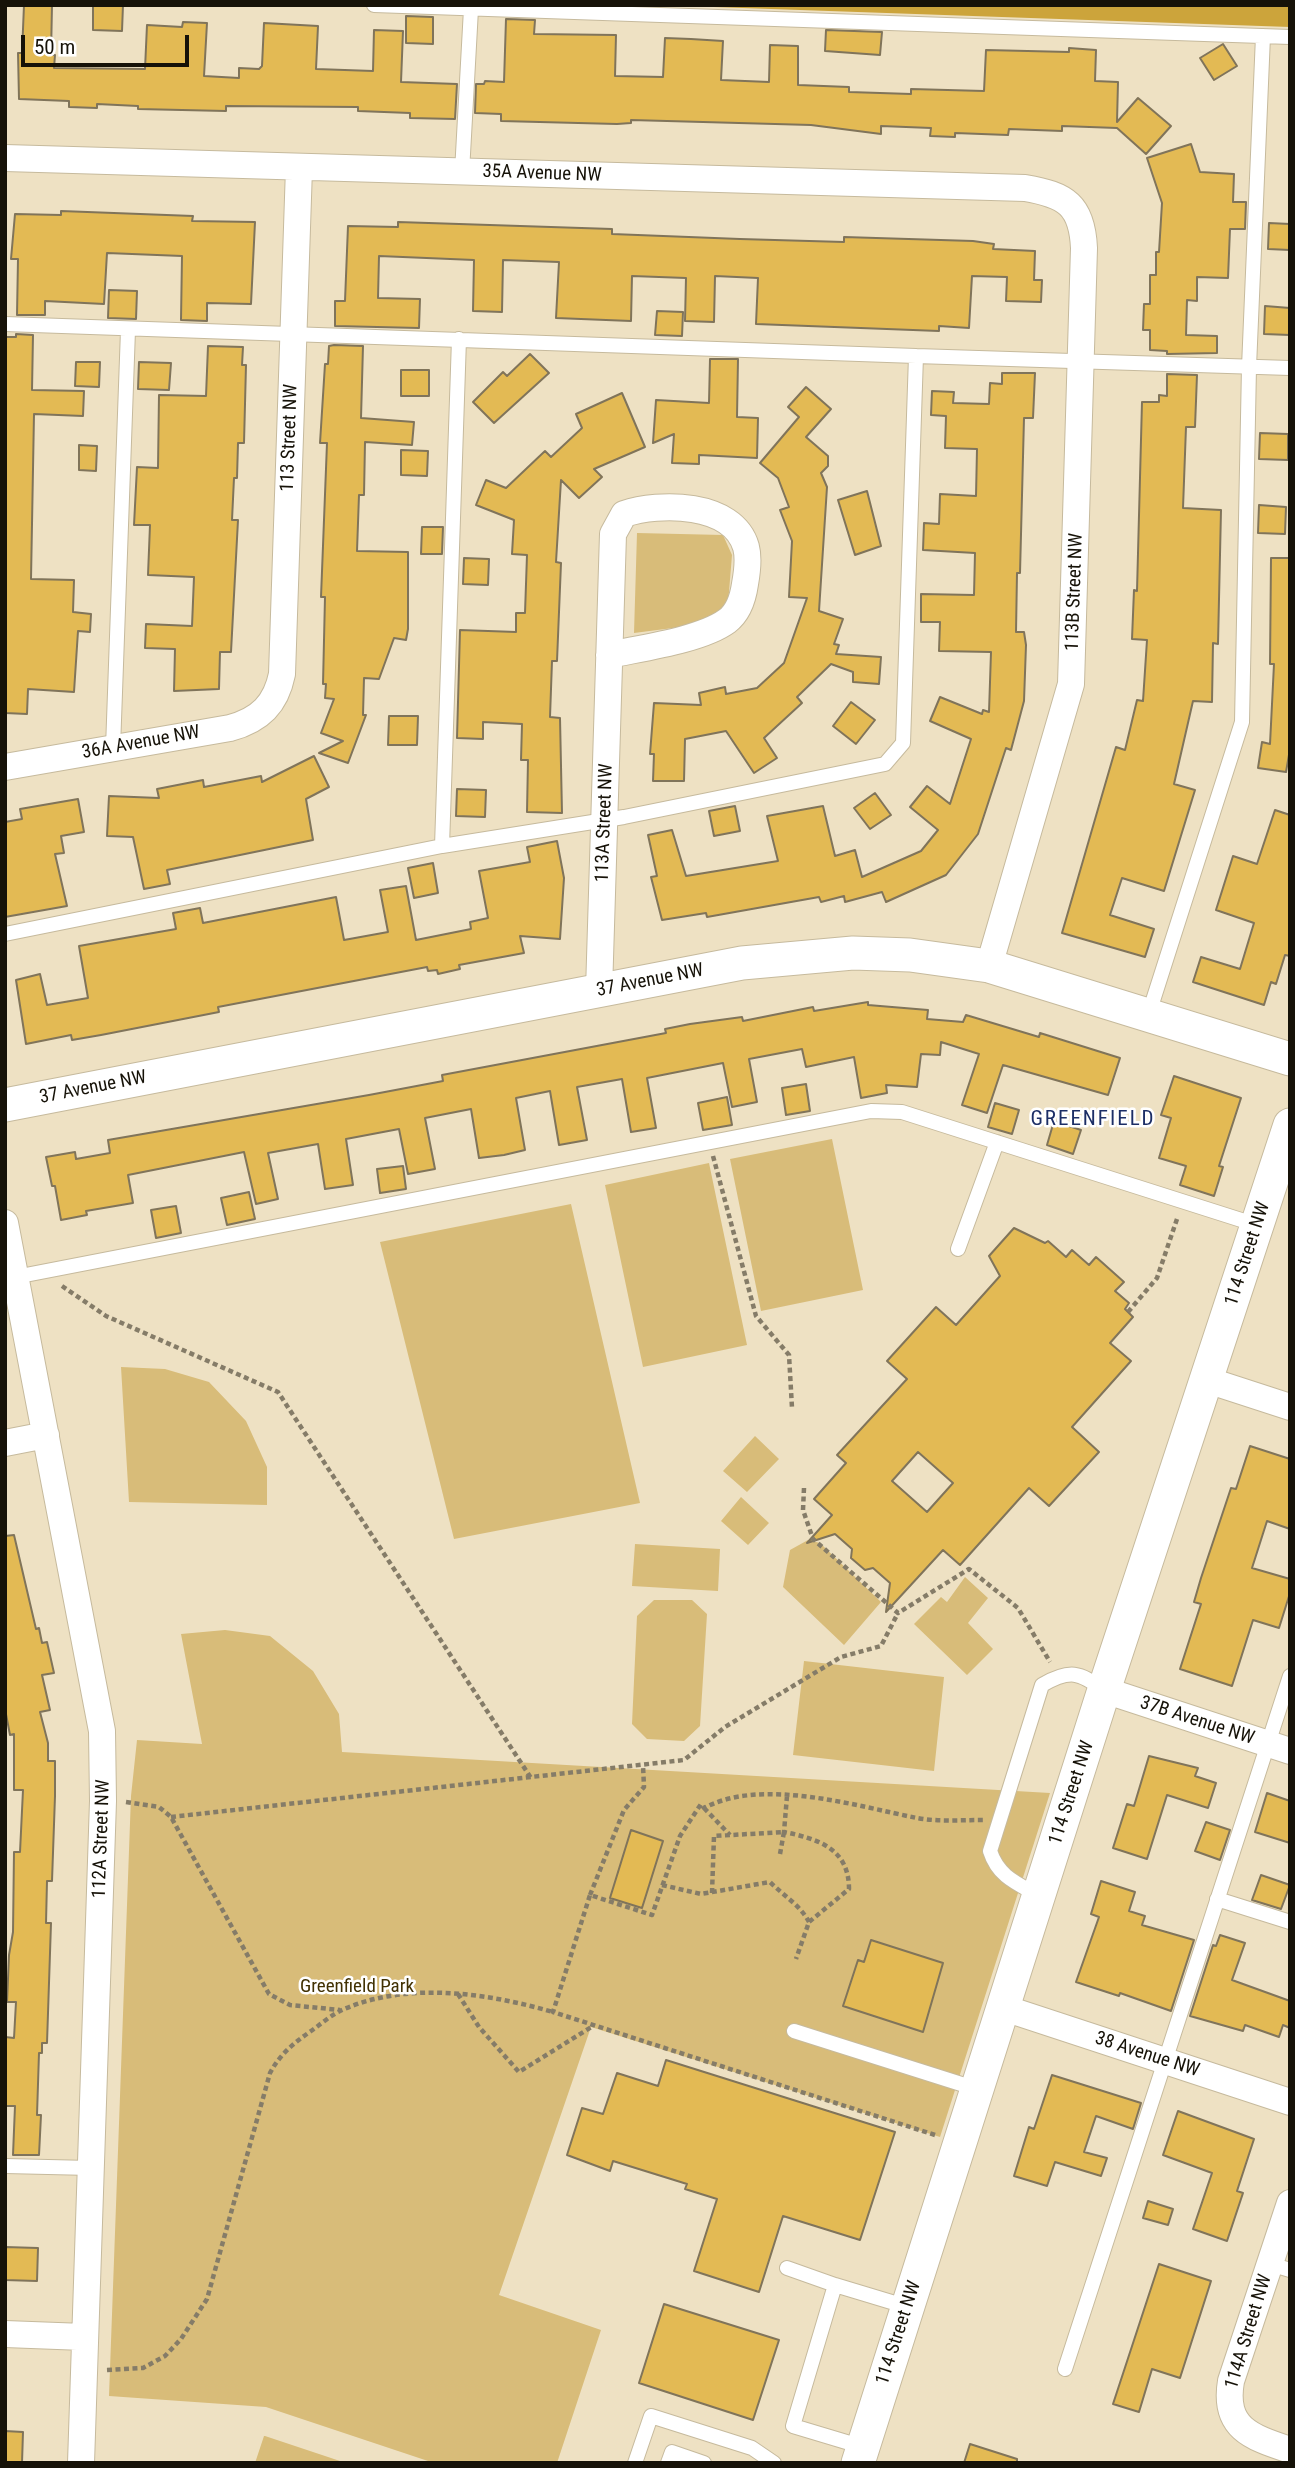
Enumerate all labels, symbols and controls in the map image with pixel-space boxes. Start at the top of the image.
scale bar [24,21,192,65]
text: 50 m [34,35,75,59]
street label: 35A Avenue NW [482,161,602,187]
street label: 113 Street NW [277,384,303,492]
street label: 113B Street NW [1062,533,1088,651]
street label: 36A Avenue NW [80,721,202,765]
street label: 113A Street NW [592,763,618,883]
street label: 37 Avenue NW [595,959,705,1003]
street label: 37 Avenue NW [38,1066,148,1110]
district label: GREENFIELD [1032,1107,1154,1133]
street label: 114 Street NW [1221,1199,1275,1309]
street label: 37B Avenue NW [1137,1692,1257,1750]
street label: 114 Street NW [1045,1738,1099,1848]
street label: 112A Street NW [89,1779,115,1899]
park label: Greenfield Park [300,1976,414,1998]
street label: 38 Avenue NW [1092,2027,1202,2083]
street label: 114A Street NW [1221,2272,1277,2392]
street label: 114 Street NW [872,2278,926,2388]

